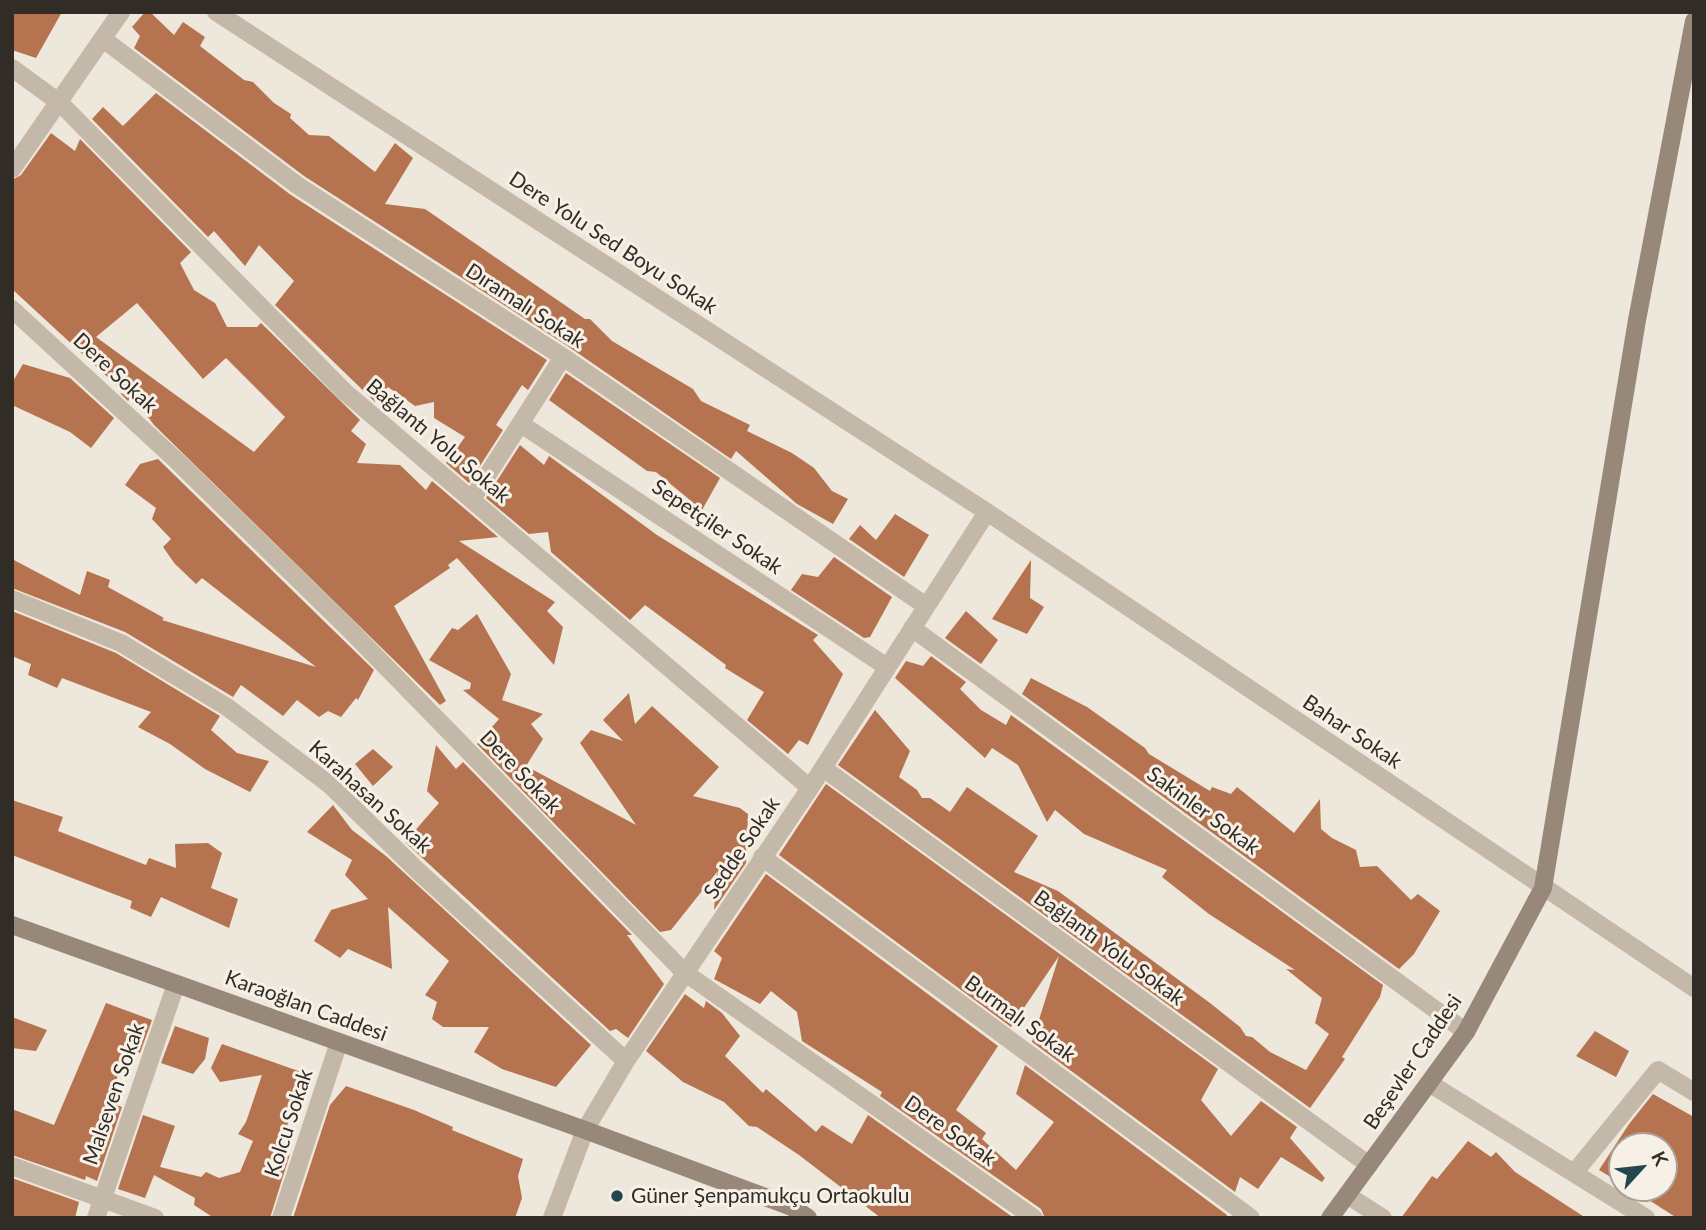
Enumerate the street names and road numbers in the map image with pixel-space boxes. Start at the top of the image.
street label: Dere Yolu Sed Boyu Sokak [504,166,722,320]
street label: Dıramalı Sokak [461,258,589,354]
street label: Dere Sokak [68,328,162,418]
street label: Bağlantı Yolu Sokak [361,374,515,508]
street label: Sepetçiler Sokak [647,474,787,580]
street label: Bahar Sokak [1298,690,1406,774]
street label: Dere Sokak [474,725,566,819]
street label: Karahasan Sokak [304,735,436,859]
street label: Sakinler Sokak [1142,762,1264,860]
street label: Sedde Sokak [699,792,785,904]
street label: Bağlantı Yolu Sokak [1029,885,1189,1011]
street label: Karaoğlan Caddesi [222,965,390,1047]
street label: Burmalı Sokak [960,970,1080,1068]
street label: Beşevler Caddesi [1359,990,1467,1134]
street label: Malseven Sokak [78,1020,150,1168]
street label: Kolcu Sokak [260,1066,318,1180]
street label: Dere Sokak [900,1090,1000,1172]

